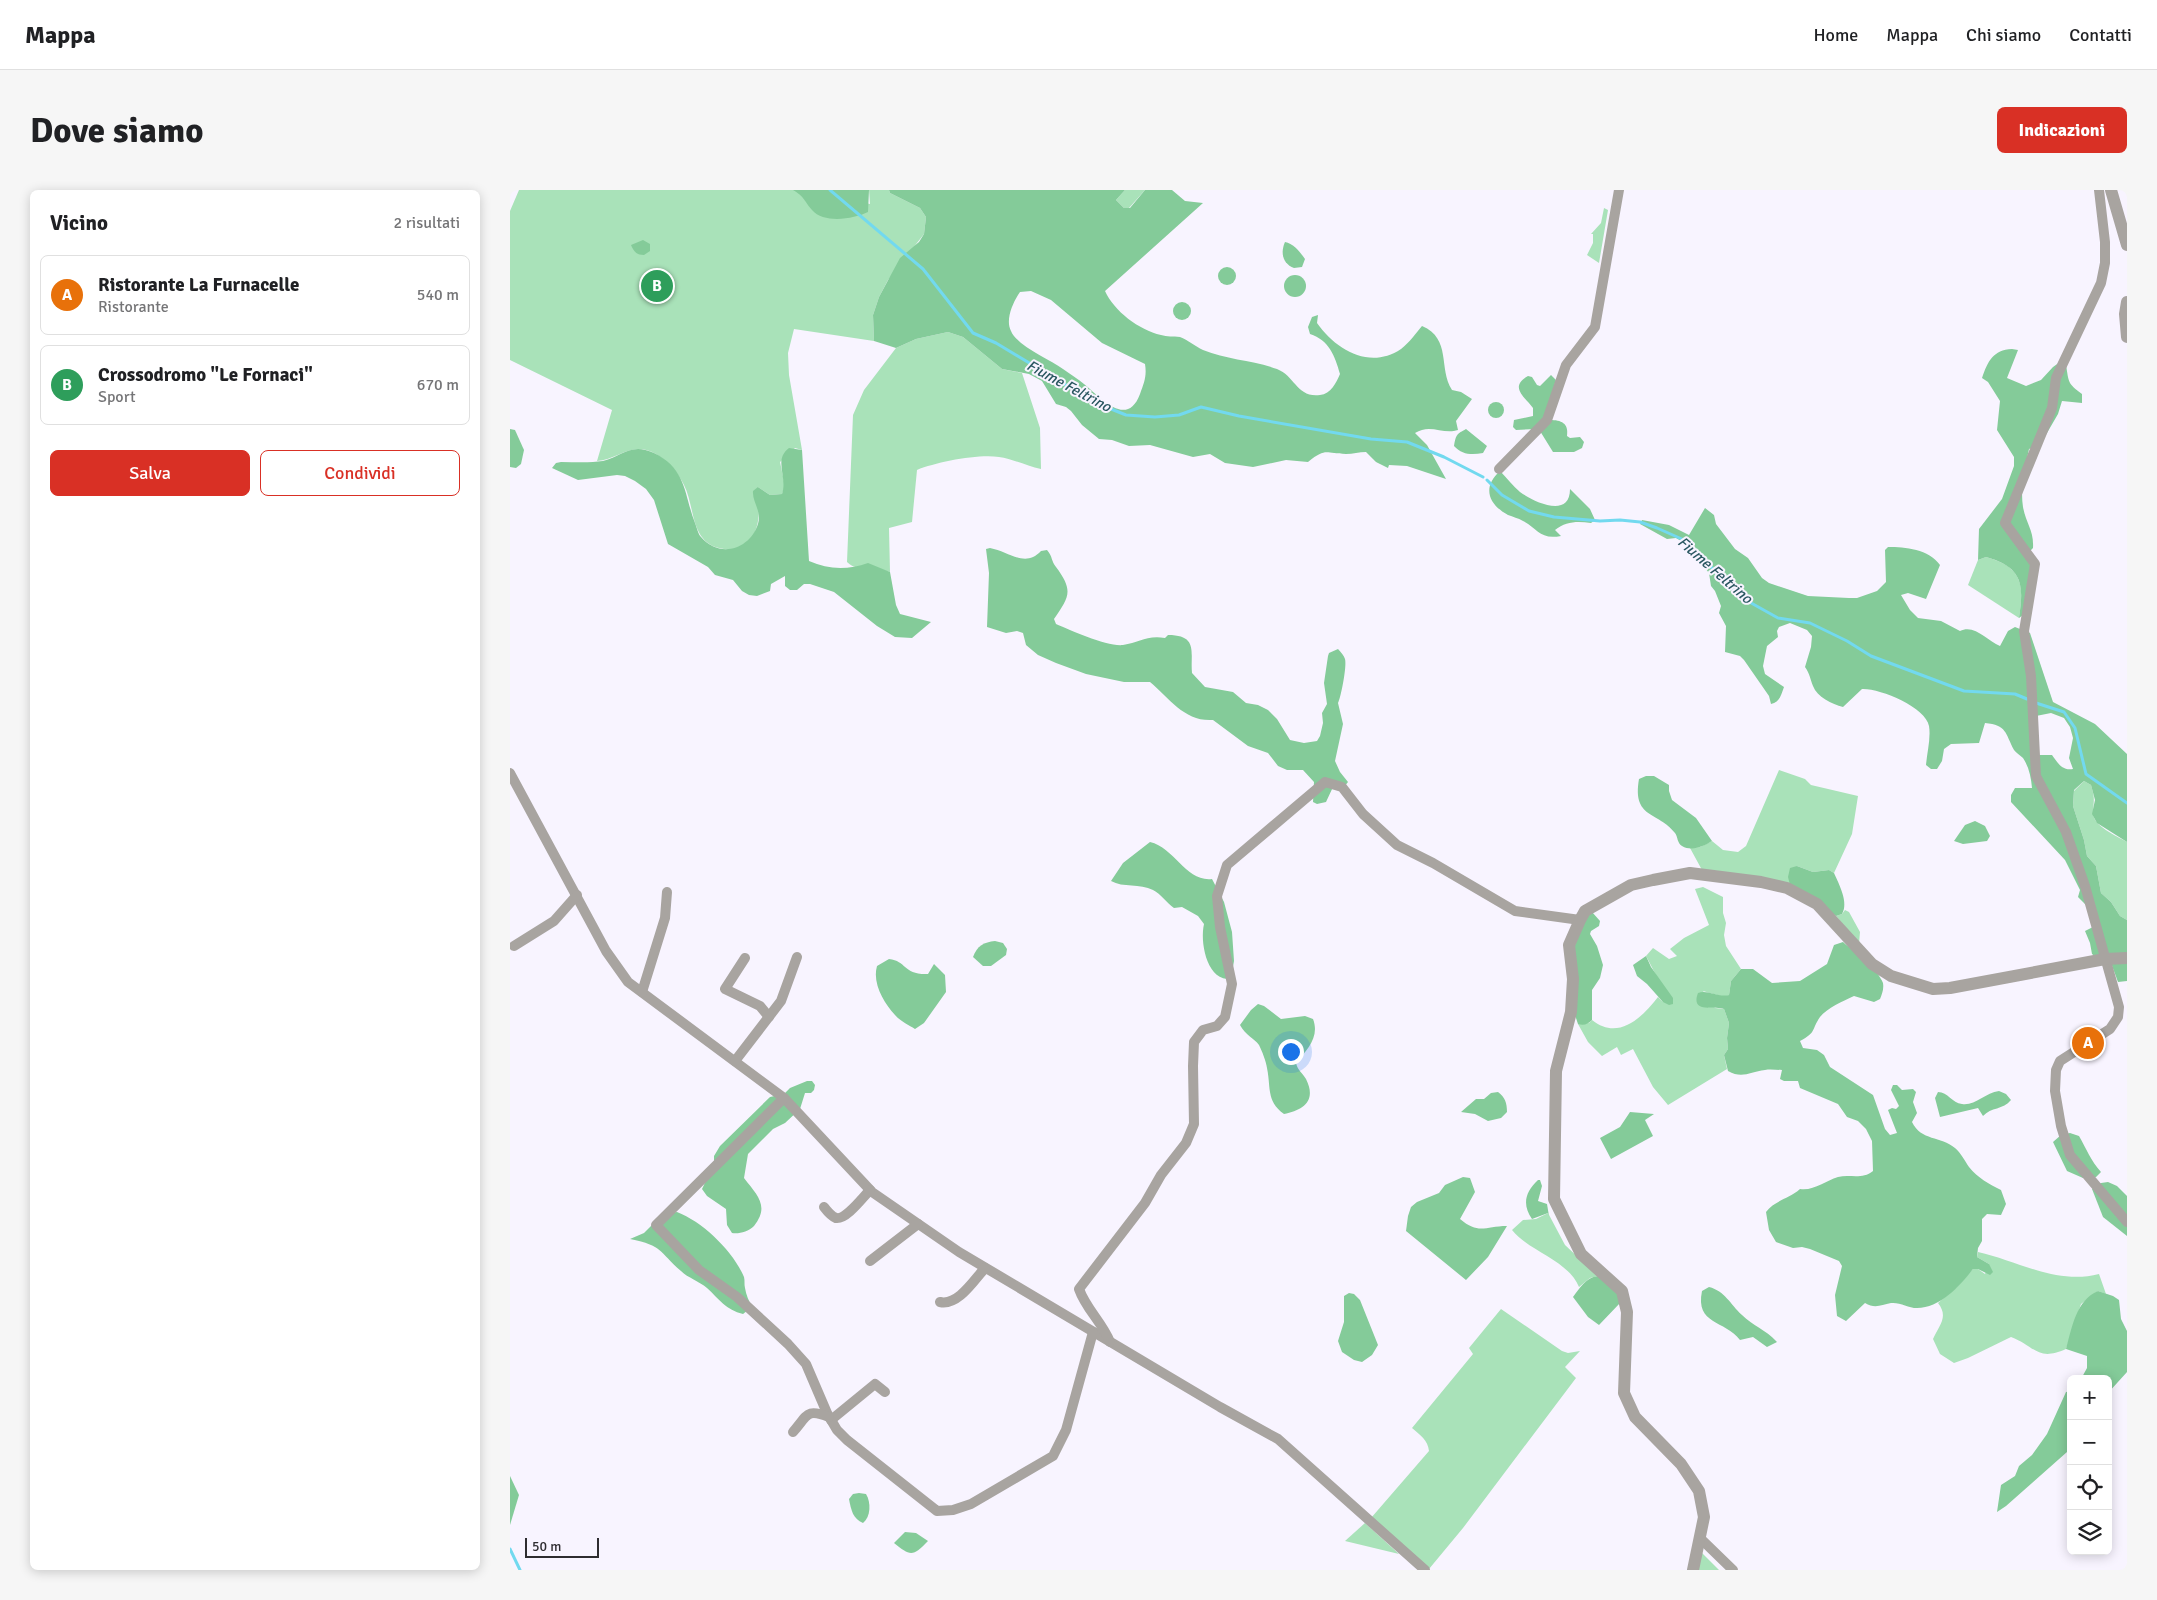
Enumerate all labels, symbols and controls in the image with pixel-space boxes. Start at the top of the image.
text: Mappa [25,20,95,50]
text: Home [1813,24,1858,46]
text: Mappa [1886,24,1938,46]
text: Chi siamo [1966,24,2041,46]
text: Contatti [2069,24,2132,46]
button: Indicazioni [1997,107,2127,153]
text: Dove siamo [30,109,204,152]
text: Vicino [50,210,108,236]
text: 2 risultati [394,213,460,233]
pin: B [641,267,673,305]
text: Ristorante La Furnacelle [98,273,299,297]
text: A [62,285,72,305]
text: 540 m [417,285,459,305]
text: Ristorante [98,297,169,317]
water label: Fiume Feltrino [1024,356,1115,416]
text: Crossodromo "Le Fornaci" [98,363,313,387]
text: B [62,375,72,395]
text: 670 m [417,375,459,395]
text: Sport [98,387,136,407]
button: Salva [50,450,250,496]
button: Condividi [260,450,460,496]
water label: Fiume Feltrino [1674,533,1757,608]
pin: A [2072,1024,2104,1062]
your location [1278,1039,1304,1065]
map controls [2067,1375,2112,1555]
button: + [2067,1375,2112,1420]
button: − [2067,1420,2112,1465]
button: locate [2067,1465,2112,1510]
button: layers [2067,1510,2112,1555]
scale bar [525,1535,599,1558]
text: 50 m [532,1538,561,1555]

